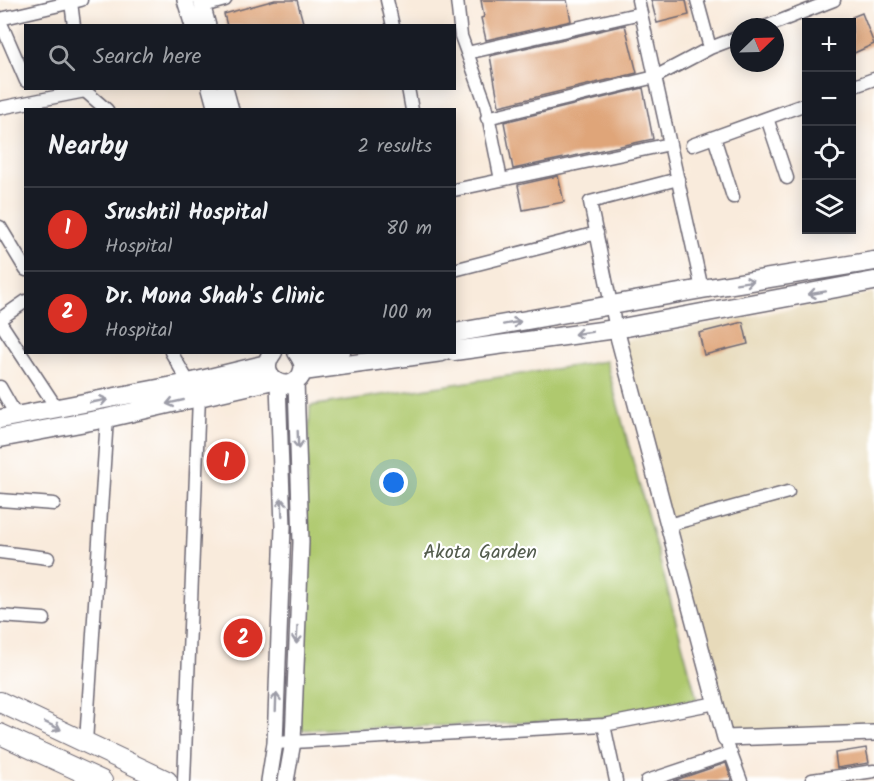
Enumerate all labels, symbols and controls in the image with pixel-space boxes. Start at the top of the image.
north arrow [730,18,784,72]
map controls [802,18,856,234]
button: + [802,18,856,72]
search box [24,24,456,90]
text: Search here [93,40,201,75]
icon: search [45,41,78,74]
button: − [802,72,856,126]
text: Nearby [48,126,128,168]
button: locate [802,126,856,180]
text: 2 results [357,131,432,163]
button: layers [802,180,856,234]
text: Srushtil Hospital [105,196,268,231]
text: 1 [64,213,71,245]
text: 80 m [386,213,432,245]
text: Hospital [105,231,172,263]
one-way arrow [735,276,755,287]
text: Dr. Mona Shah's Clinic [105,280,325,315]
one-way arrow [807,288,827,299]
text: 2 [62,297,73,329]
text: 100 m [382,297,432,329]
text: Hospital [105,315,172,347]
one-way arrow [502,317,522,328]
one-way arrow [574,328,594,339]
one-way arrow [89,395,108,406]
one-way arrow [165,397,184,409]
one-way arrow [292,429,303,449]
pin: 1 [206,438,246,484]
your location [379,468,408,497]
one-way arrow [276,498,288,518]
park label: Akota Garden [423,537,537,569]
pin: 2 [224,616,262,660]
one-way arrow [292,624,303,644]
one-way arrow [271,693,282,712]
one-way arrow [44,721,62,733]

